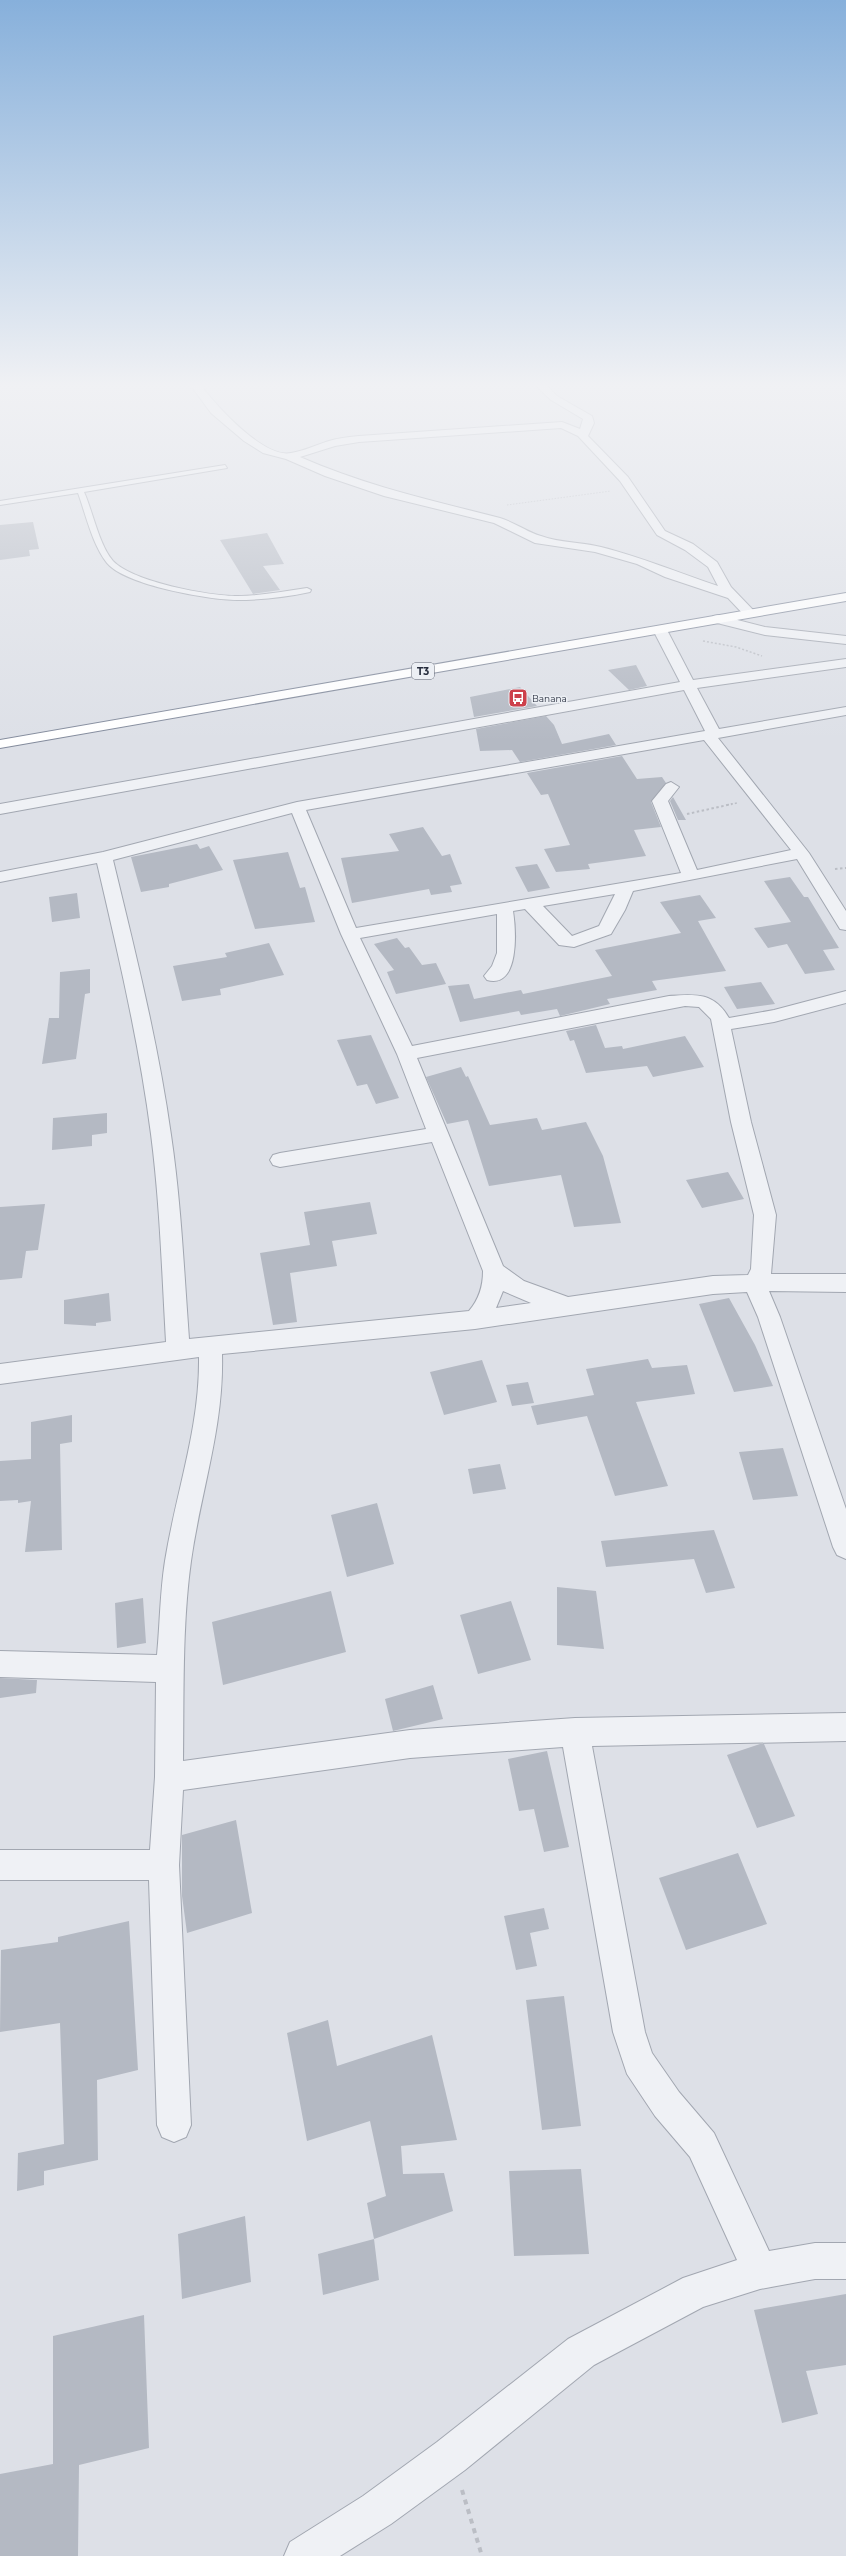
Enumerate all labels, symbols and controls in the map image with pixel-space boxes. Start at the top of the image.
road number: T3 [412,663,434,679]
bus stop icon: Banana [507,687,529,709]
place label: Banana [532,693,567,704]

